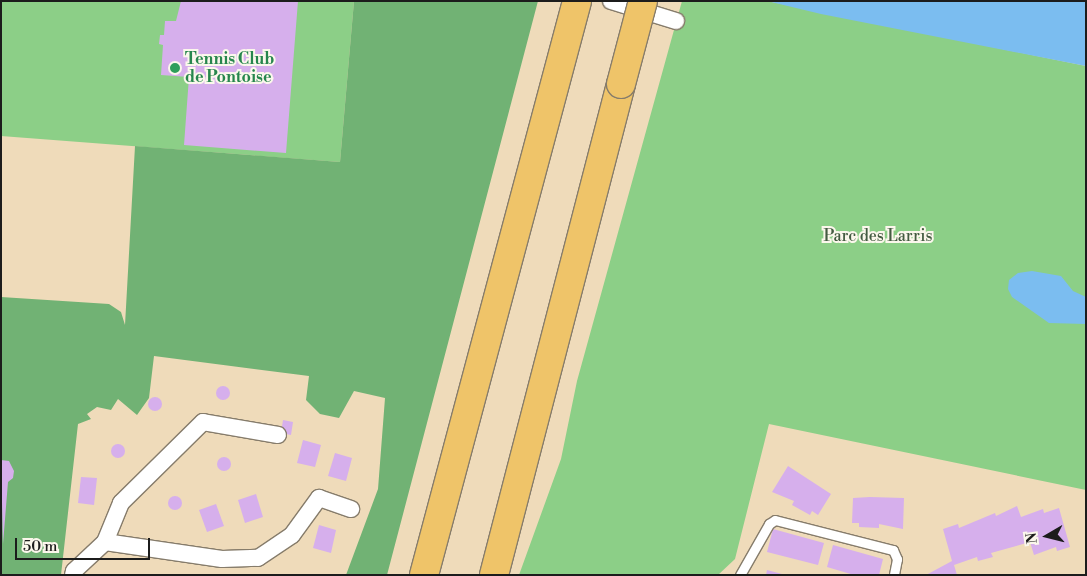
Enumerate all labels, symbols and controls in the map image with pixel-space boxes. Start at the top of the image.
place label: Tennis Club de Pontoise [185,49,274,87]
marker: Tennis Club de Pontoise [169,62,181,74]
park label: Parc des Larris [823,226,933,246]
north arrow [1022,511,1072,561]
scale bar [18,528,152,560]
text: N [1022,531,1042,545]
text: 50 m [23,537,57,556]

